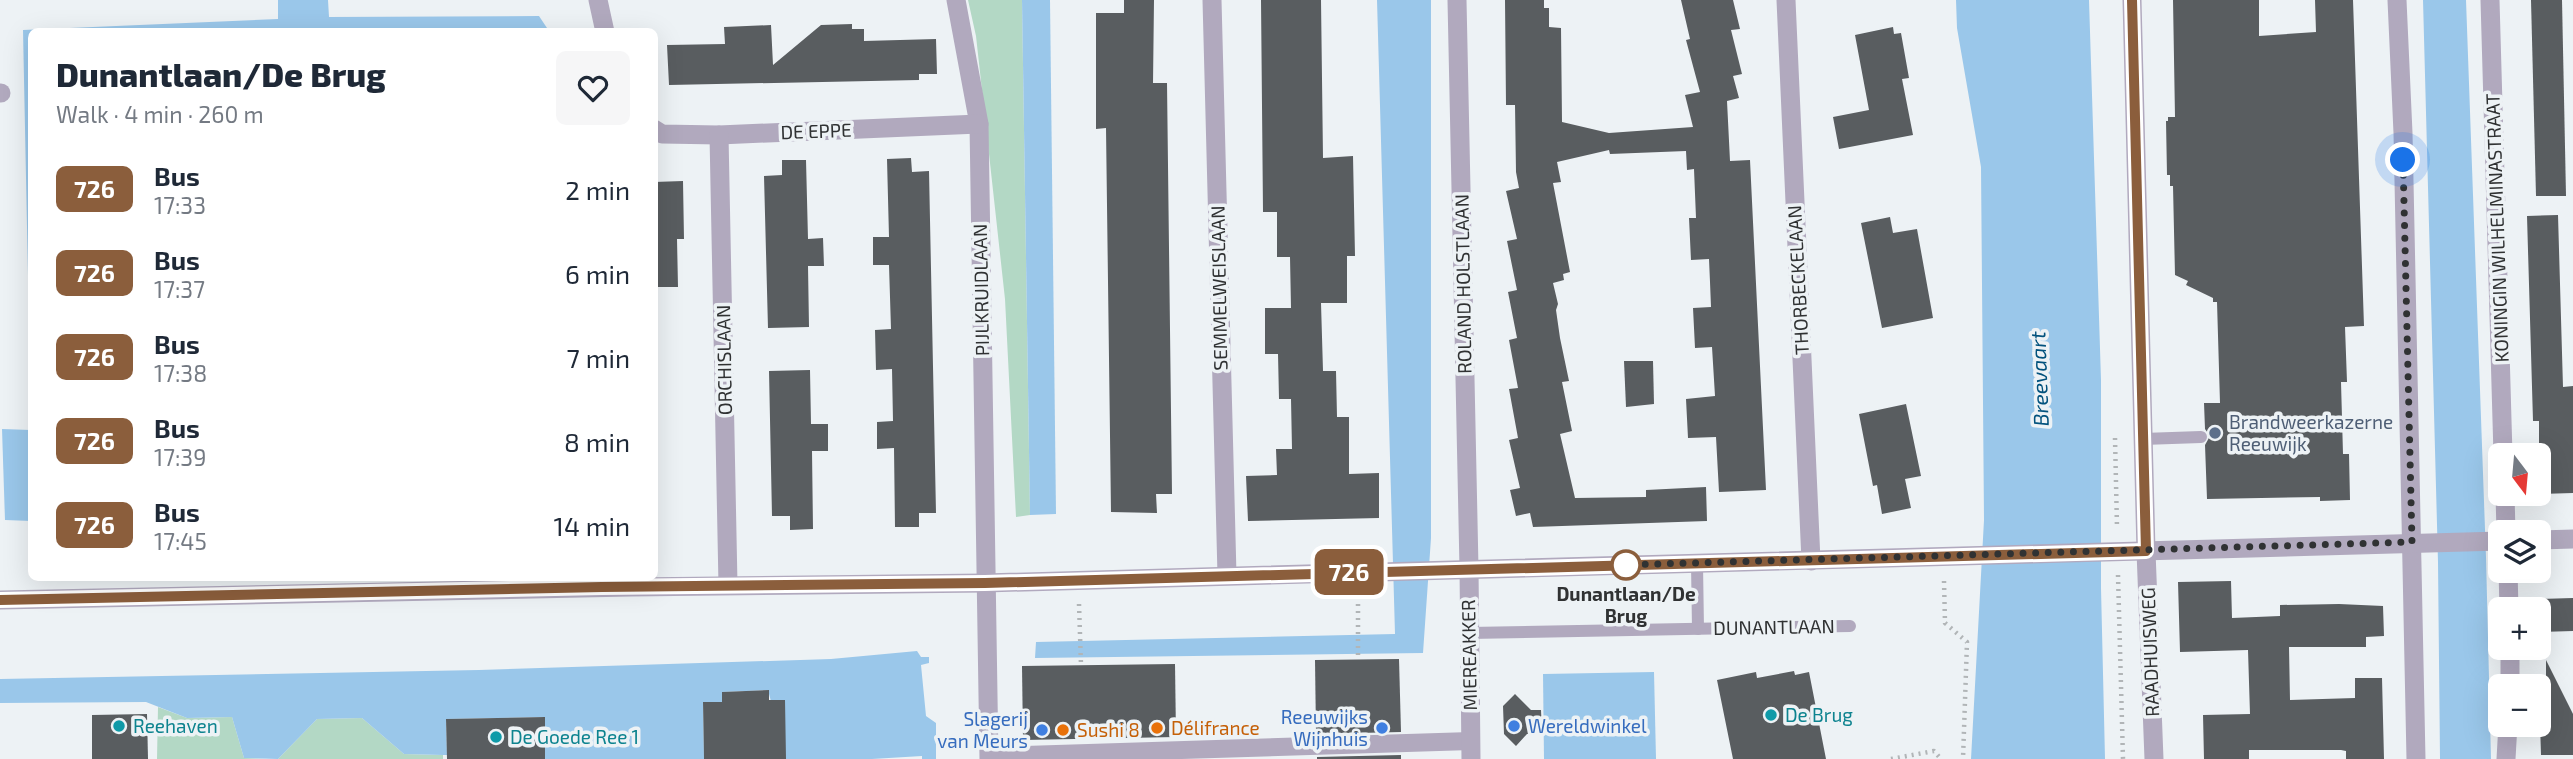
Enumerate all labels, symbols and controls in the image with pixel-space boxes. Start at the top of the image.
button: heart [556,51,630,125]
text: Dunantlaan/De Brug [56,54,386,94]
street label: KONINGIN WILHELMINASTRAAT [2480,93,2513,363]
text: Walk · 4 min · 260 m [56,100,264,128]
street label: DE EPPE [780,118,852,143]
your location [2385,142,2420,177]
text: Bus [154,160,200,191]
text: 726 [74,174,115,203]
text: 2 min [565,174,630,205]
text: 17:33 [154,191,206,219]
street label: ROLAND HOLSTLAAN [1449,194,1476,374]
street label: SEMMELWEISLAAN [1206,205,1231,371]
street label: THORBECKELAAN [1782,205,1813,355]
street label: PIJLKRUIDLAAN [968,224,993,356]
text: Bus [154,244,200,275]
text: 726 [74,258,115,287]
text: 6 min [565,258,630,289]
text: 17:37 [154,275,205,303]
street label: ORCHISLAAN [711,305,736,415]
text: Bus [154,328,200,359]
water label: Breevaart [2024,331,2053,427]
text: 726 [74,342,115,371]
text: 7 min [567,342,630,373]
text: 17:38 [154,359,207,387]
place label: Brandweerkazerne Reeuwijk [2229,410,2393,455]
text: Bus [154,412,200,443]
marker: Brandweerkazerne Reeuwijk [2207,425,2223,441]
text: 726 [74,426,115,455]
text: 8 min [564,426,630,457]
text: 17:39 [154,443,206,471]
north arrow [2488,443,2552,506]
map controls [2488,443,2551,737]
text: Bus [154,496,200,527]
text: 726 [74,510,115,539]
text: 14 min [554,510,630,541]
button: layers [2488,520,2551,583]
text: 17:45 [154,527,207,555]
line badge: 726 [1309,549,1389,595]
marker: Dunantlaan/De Brug [1611,550,1641,580]
text: 726 [1329,557,1369,586]
place label: Dunantlaan/De Brug [1556,582,1696,627]
street label: RAADHUISWEG [2136,587,2163,717]
button: + [2488,597,2551,660]
street label: MIEREAKKER [1456,599,1481,711]
street label: DUNANTLAAN [1713,614,1835,639]
button: − [2488,674,2551,737]
place label: De Brug [1785,703,1853,726]
place label: Reeuwijks Wijnhuis [1281,705,1368,750]
place label: Slagerij van Meurs [937,707,1028,752]
marker: De Brug [1763,707,1779,723]
place label: Reehaven [133,714,218,737]
place label: Wereldwinkel [1528,714,1647,737]
place label: Délifrance [1171,716,1260,739]
marker: Reehaven [111,718,127,734]
place label: Sushi 8 [1077,718,1140,741]
marker: Wereldwinkel [1506,718,1522,734]
marker: Délifrance [1149,720,1165,736]
marker: Reeuwijks Wijnhuis [1374,720,1390,736]
marker: Slagerij van Meurs [1034,722,1050,738]
marker: Sushi 8 [1055,722,1071,738]
place label: De Goede Ree 1 [510,725,639,748]
marker: De Goede Ree 1 [488,729,504,745]

